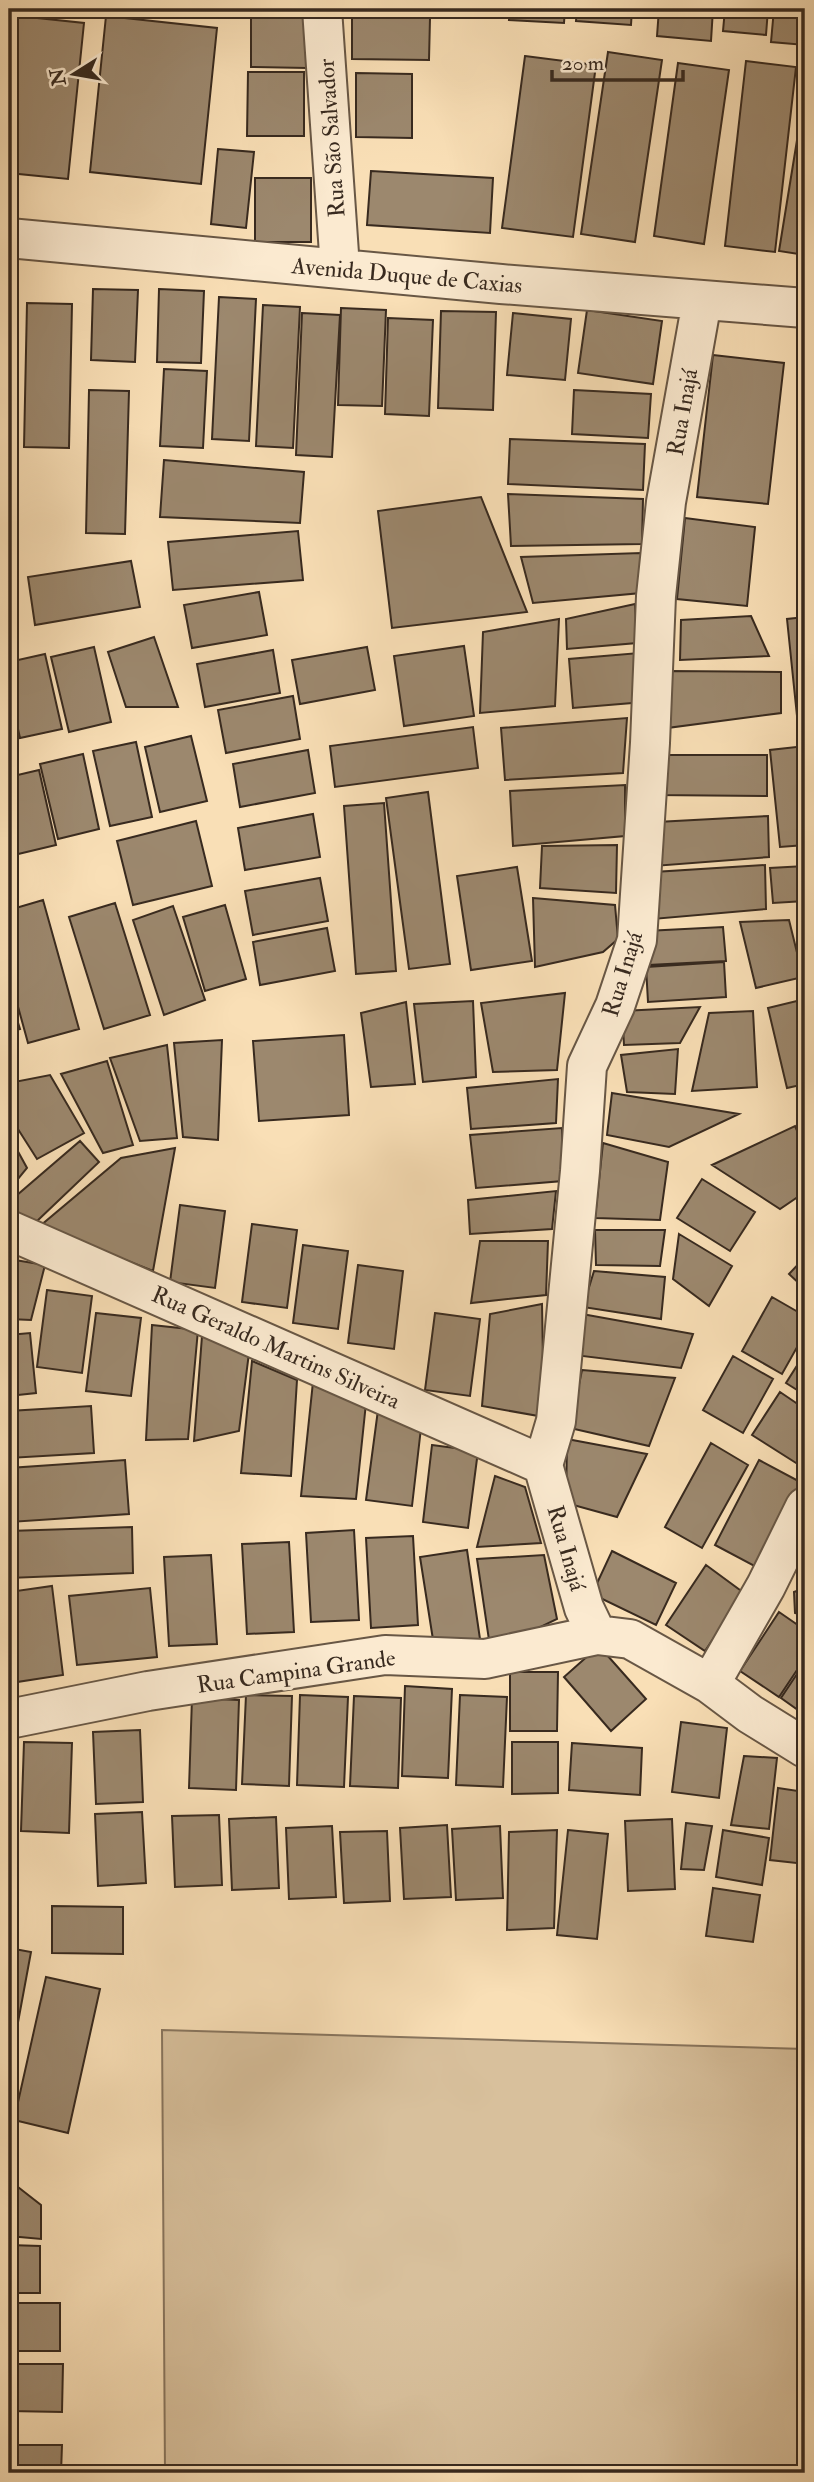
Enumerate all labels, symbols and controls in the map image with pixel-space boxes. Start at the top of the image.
north arrow [38,38,108,108]
scale bar [552,38,683,82]
text: 20 m [562,50,604,77]
street label: Rua São Salvador [311,57,352,218]
text: N [45,65,72,89]
street label: Avenida Duque de Caxias [289,251,524,300]
street label: Rua Inajá [661,366,704,458]
street label: Rua Inajá [596,927,649,1020]
street label: Rua Geraldo Martins Silveira [147,1280,405,1416]
street label: Rua Inajá [540,1502,593,1595]
street label: Rua Campina Grande [195,1643,398,1701]

